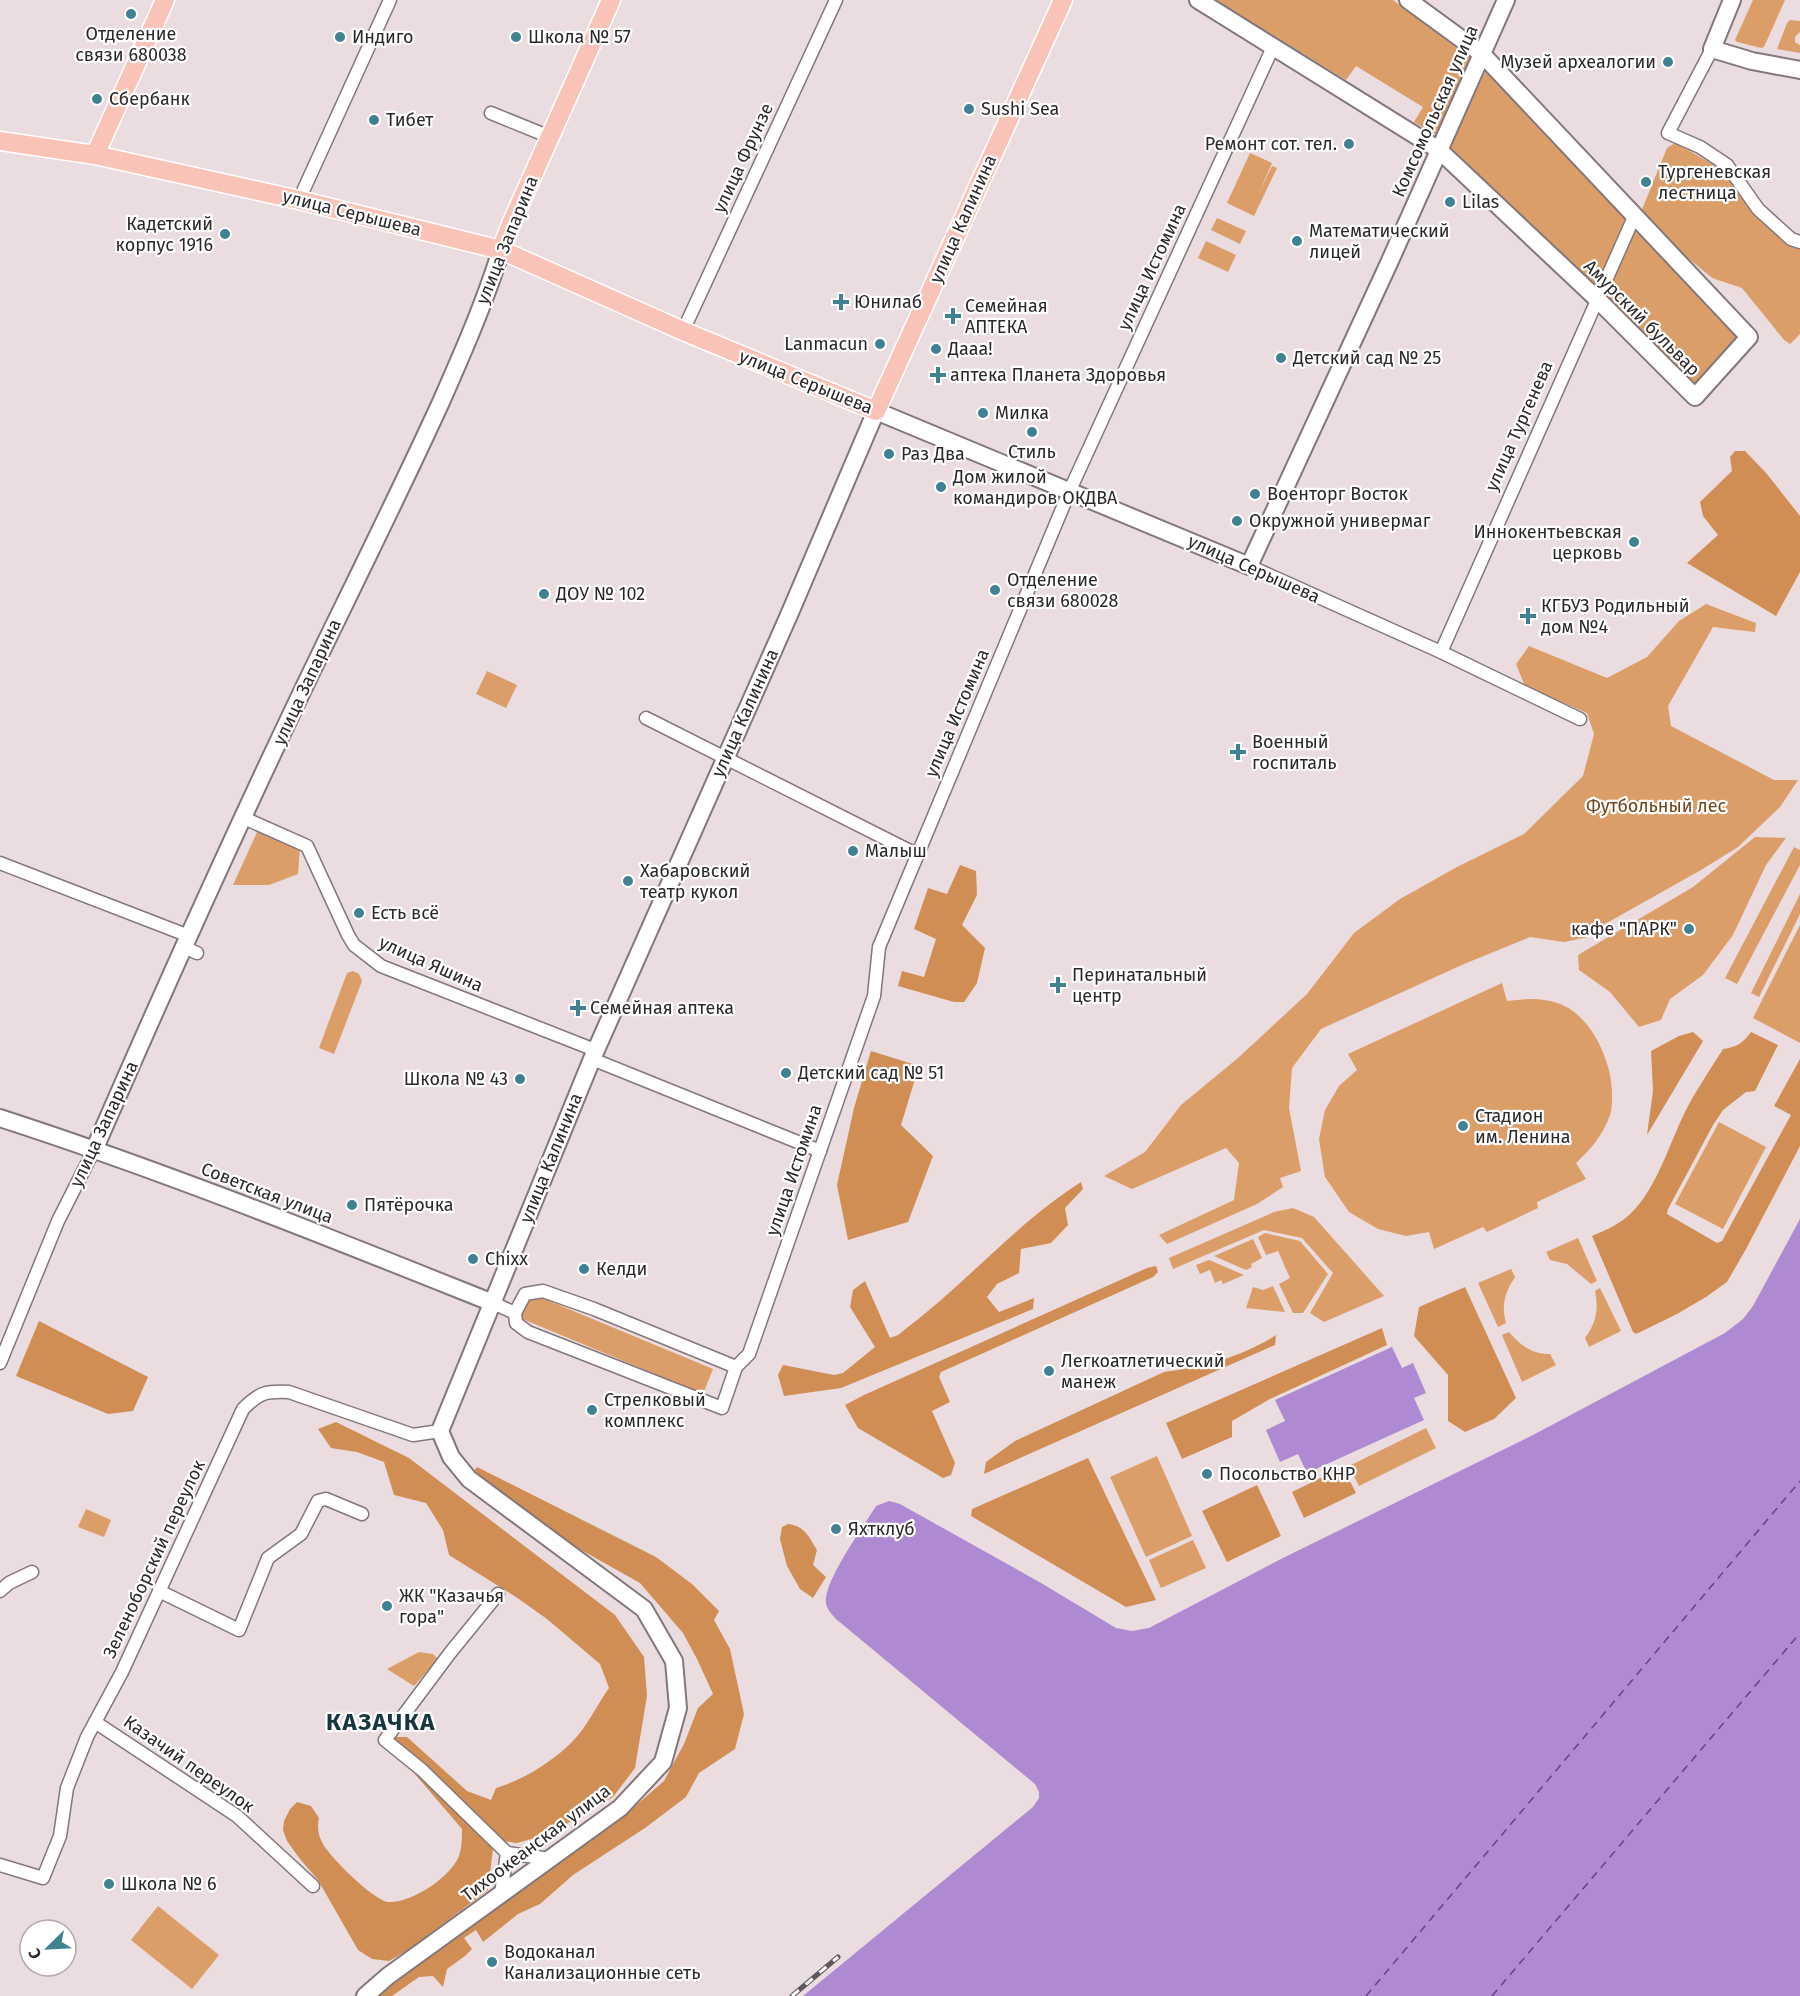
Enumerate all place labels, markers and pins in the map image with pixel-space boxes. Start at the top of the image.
marker: Отделение связи 680038 [124,7,138,21]
place label: Отделение связи 680038 [75,23,187,66]
place label: Индиго [352,26,414,48]
place label: Школа № 57 [528,26,631,48]
marker: Индиго [333,30,347,44]
marker: Школа № 57 [509,30,523,44]
place label: Музей археалогии [1500,51,1656,73]
marker: Музей археалогии [1661,55,1675,69]
place label: Сбербанк [109,88,190,110]
marker: Сбербанк [90,92,104,106]
place label: Sushi Sea [981,98,1059,120]
marker: Sushi Sea [962,102,976,116]
place label: Тибет [386,109,434,131]
marker: Тибет [367,113,381,127]
place label: Ремонт сот. тел. [1205,133,1337,155]
marker: Ремонт сот. тел. [1342,137,1356,151]
place label: Тургеневская лестница [1658,161,1771,204]
marker: Тургеневская лестница [1639,175,1653,189]
place label: Lilas [1462,191,1499,213]
marker: Lilas [1443,195,1457,209]
place label: Кадетский корпус 1916 [116,213,213,256]
place label: Математический лицей [1309,220,1450,263]
marker: Кадетский корпус 1916 [218,227,232,241]
marker: Математический лицей [1290,234,1304,248]
place label: Юнилаб [854,291,922,313]
marker: Юнилаб [832,293,850,311]
place label: Семейная АПТЕКА [965,295,1048,338]
marker: Семейная АПТЕКА [946,309,960,323]
place label: Lanmacun [784,333,868,355]
marker: Lanmacun [873,337,887,351]
place label: Дааа! [947,338,993,360]
marker: Дааа! [929,342,943,356]
place label: Детский сад № 25 [1292,347,1441,369]
marker: Детский сад № 25 [1274,351,1288,365]
place label: аптека Планета Здоровья [950,364,1166,386]
marker: аптека Планета Здоровья [931,368,945,382]
place label: Милка [995,402,1049,424]
marker: Милка [976,406,990,420]
marker: Стиль [1025,425,1039,439]
place label: Стиль [1008,441,1056,463]
place label: Раз Два [901,443,965,465]
marker: Раз Два [882,447,896,461]
place label: Дом жилой командиров ОКДВА [952,466,1118,509]
marker: Дом жилой командиров ОКДВА [934,480,948,494]
place label: Военторг Восток [1267,483,1409,505]
marker: Военторг Восток [1248,487,1262,501]
place label: Окружной универмаг [1249,510,1431,532]
marker: Окружной универмаг [1230,514,1244,528]
place label: Иннокентьевская церковь [1474,521,1622,564]
marker: Иннокентьевская церковь [1627,535,1641,549]
place label: Отделение связи 680028 [1007,569,1119,612]
place label: ДОУ № 102 [555,583,645,605]
marker: Отделение связи 680028 [988,583,1002,597]
marker: ДОУ № 102 [537,587,551,601]
place label: КГБУЗ Родильный дом №4 [1541,595,1690,638]
marker: КГБУЗ Родильный дом №4 [1519,607,1537,625]
place label: Военный госпиталь [1252,731,1337,774]
marker: Военный госпиталь [1229,743,1247,761]
place label: Малыш [865,840,927,862]
marker: Малыш [846,844,860,858]
place label: Хабаровский театр кукол [640,860,750,903]
marker: Хабаровский театр кукол [621,874,635,888]
place label: Есть всё [371,902,439,924]
marker: Есть всё [352,906,366,920]
place label: кафе "ПАРК" [1571,918,1677,940]
marker: кафе "ПАРК" [1682,922,1696,936]
place label: Перинатальный центр [1072,964,1207,1007]
marker: Перинатальный центр [1049,976,1067,994]
place label: Семейная аптека [590,997,734,1019]
marker: Семейная аптека [571,1001,585,1015]
place label: Детский сад № 51 [797,1062,944,1084]
marker: Детский сад № 51 [779,1066,793,1080]
place label: Школа № 43 [404,1068,508,1090]
marker: Школа № 43 [513,1072,527,1086]
place label: Стадион им. Ленина [1475,1105,1571,1148]
marker: Стадион им. Ленина [1456,1119,1470,1133]
place label: Пятёрочка [364,1194,454,1216]
marker: Пятёрочка [345,1198,359,1212]
place label: Chixx [485,1248,528,1270]
marker: Chixx [466,1252,480,1266]
place label: Келди [596,1258,647,1280]
marker: Келди [577,1262,591,1276]
place label: Легкоатлетический манеж [1061,1350,1225,1393]
marker: Легкоатлетический манеж [1042,1364,1056,1378]
place label: Стрелковый комплекс [604,1389,706,1432]
marker: Стрелковый комплекс [585,1403,599,1417]
place label: Посольство КНР [1219,1463,1355,1485]
marker: Посольство КНР [1200,1467,1214,1481]
place label: Яхтклуб [848,1518,915,1540]
marker: Яхтклуб [829,1522,843,1536]
place label: ЖК "Казачья гора" [399,1585,504,1628]
marker: ЖК "Казачья гора" [380,1599,394,1613]
place label: Школа № 6 [121,1873,217,1895]
marker: Школа № 6 [102,1877,116,1891]
place label: Водоканал Канализационные сеть [504,1941,701,1984]
marker: Водоканал Канализационные сеть [485,1955,499,1969]

